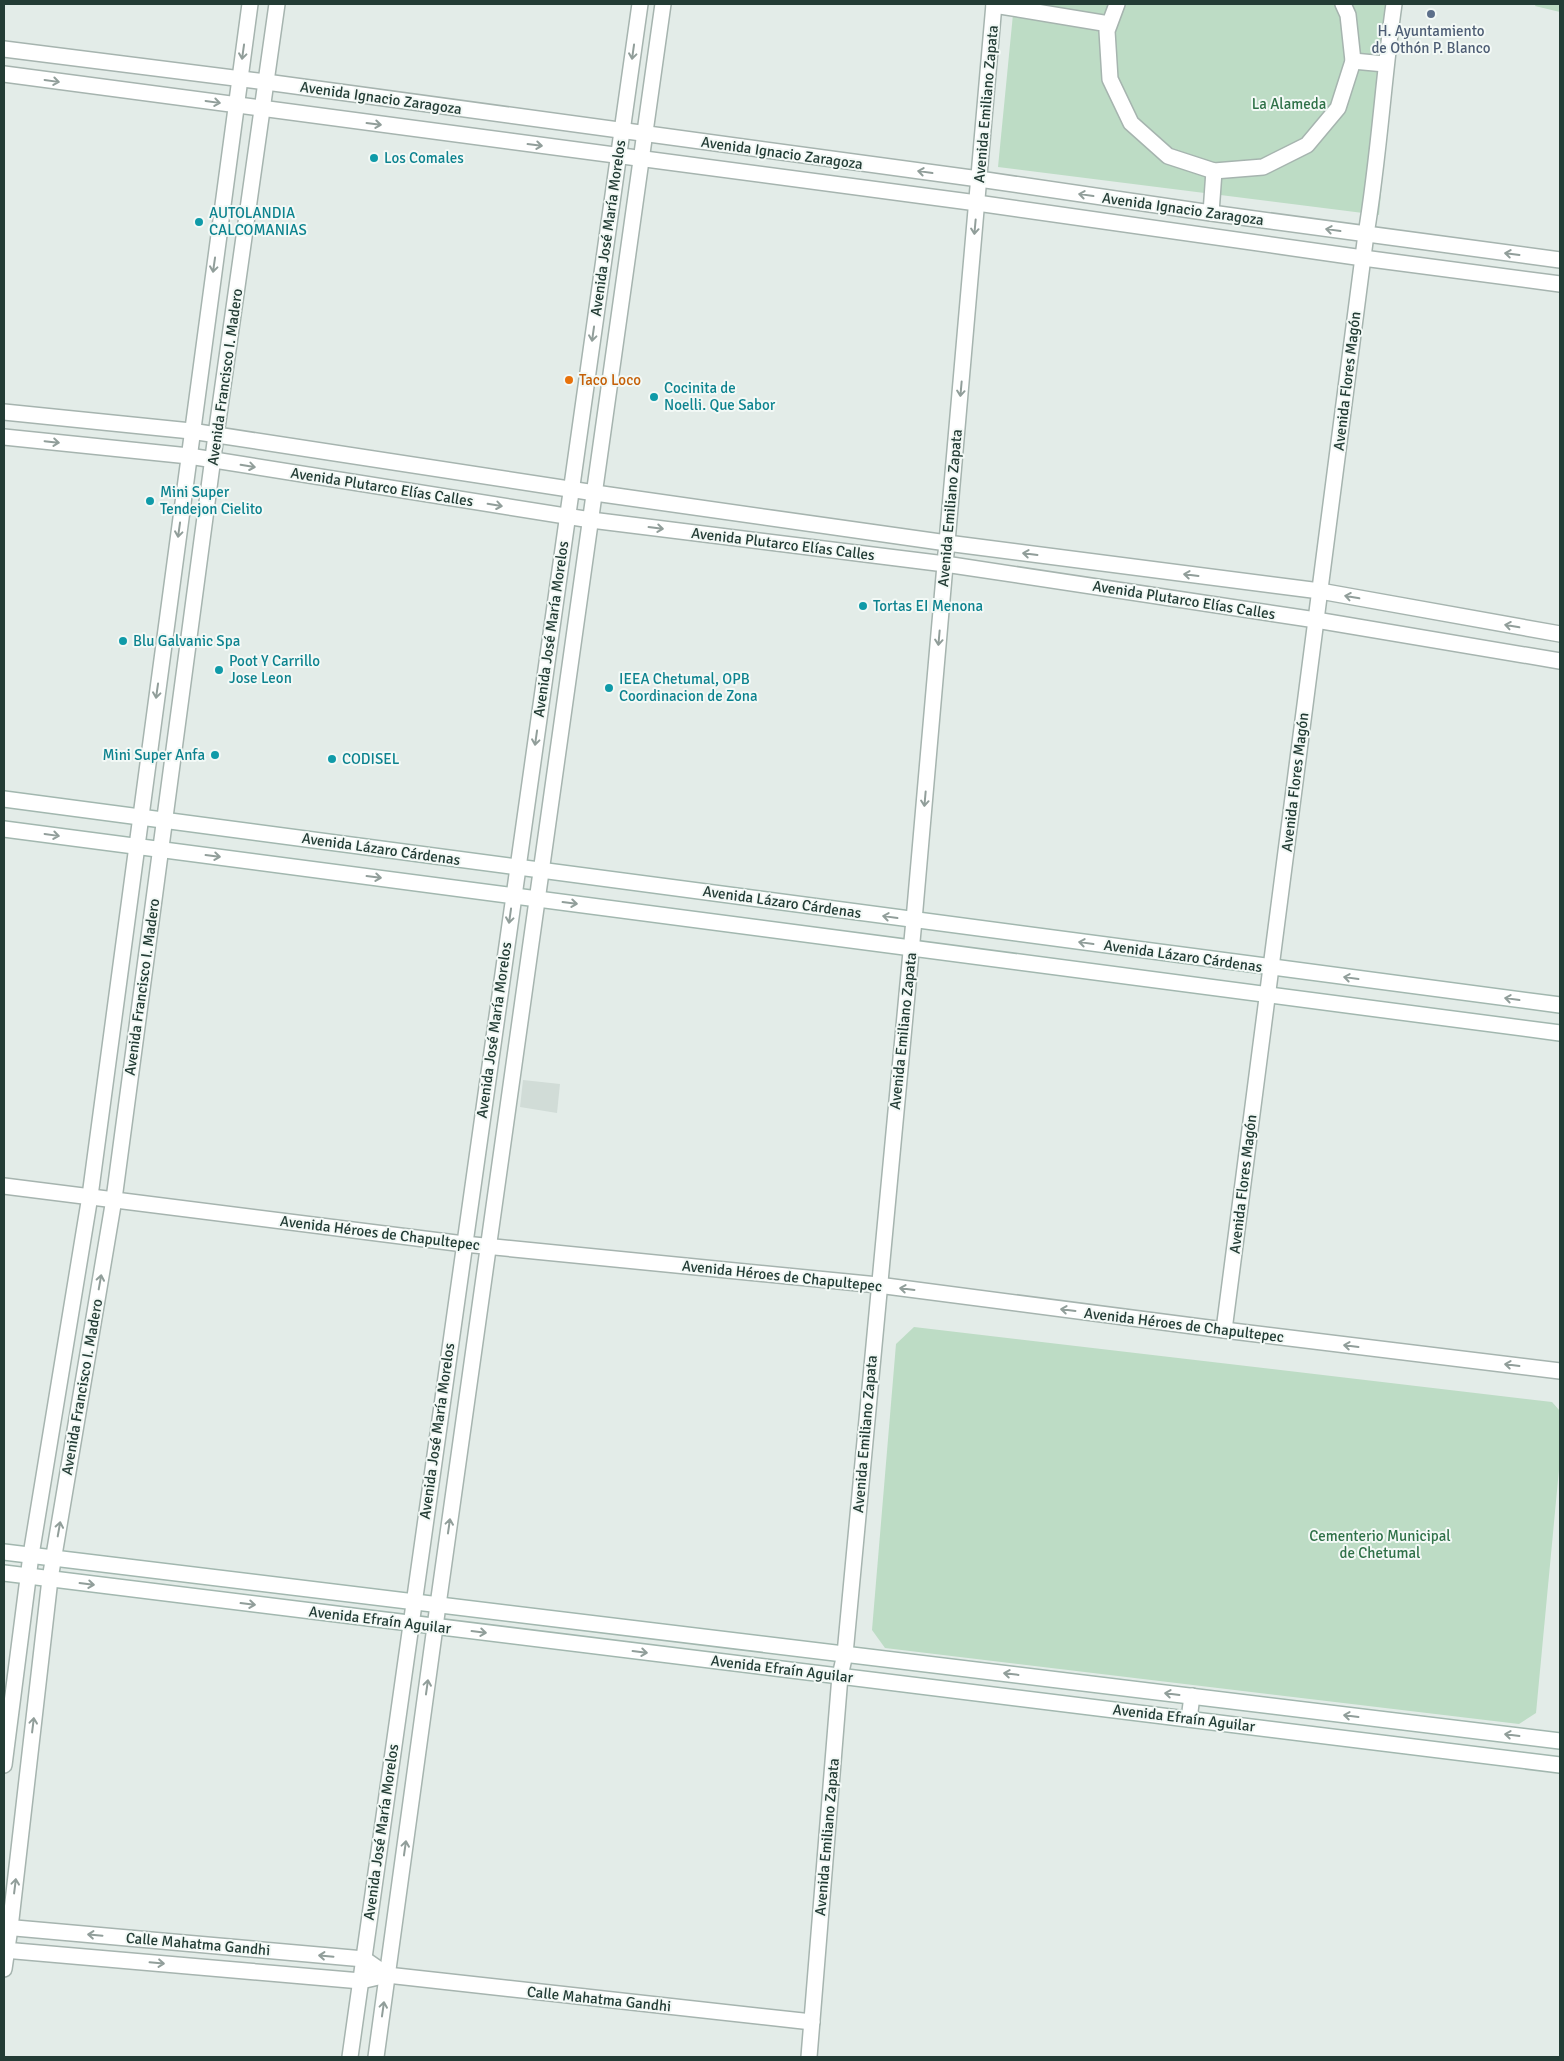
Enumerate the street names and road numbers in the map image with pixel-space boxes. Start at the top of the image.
street label: Avenida Emiliano Zapata [970,25,1002,183]
street label: Avenida Ignacio Zaragoza [299,78,463,118]
street label: Avenida Ignacio Zaragoza [700,133,864,173]
street label: Avenida José María Morelos [587,138,629,317]
street label: Avenida Ignacio Zaragoza [1101,189,1265,229]
street label: Avenida Francisco I. Madero [204,287,246,467]
street label: Avenida Flores Magón [1330,310,1364,452]
street label: Avenida Emiliano Zapata [934,429,966,587]
street label: Avenida Plutarco Elías Calles [289,464,475,510]
street label: Avenida Plutarco Elías Calles [690,524,876,564]
street label: Avenida José María Morelos [530,539,572,718]
street label: Avenida Plutarco Elías Calles [1091,577,1277,623]
street label: Avenida Flores Magón [1278,711,1312,853]
street label: Avenida Lázaro Cárdenas [301,829,462,869]
street label: Avenida Lázaro Cárdenas [702,882,863,922]
street label: Avenida Francisco I. Madero [121,897,163,1077]
street label: Avenida Lázaro Cárdenas [1103,936,1264,976]
street label: Avenida José María Morelos [473,940,515,1119]
street label: Avenida Emiliano Zapata [886,951,920,1111]
street label: Avenida Flores Magón [1226,1113,1260,1255]
street label: Avenida Héroes de Chapultepec [279,1212,481,1254]
street label: Avenida Héroes de Chapultepec [681,1257,883,1295]
street label: Avenida Francisco I. Madero [58,1297,106,1476]
street label: Avenida Héroes de Chapultepec [1083,1304,1285,1346]
street label: Avenida José María Morelos [416,1341,458,1520]
street label: Avenida Emiliano Zapata [849,1355,881,1513]
street label: Avenida Efraín Aguilar [308,1602,453,1638]
street label: Avenida Efraín Aguilar [710,1651,855,1687]
street label: Avenida Efraín Aguilar [1112,1700,1257,1736]
street label: Avenida José María Morelos [360,1742,402,1921]
street label: Avenida Emiliano Zapata [811,1758,843,1916]
street label: Calle Mahatma Gandhi [125,1929,271,1959]
street label: Calle Mahatma Gandhi [526,1982,672,2016]

